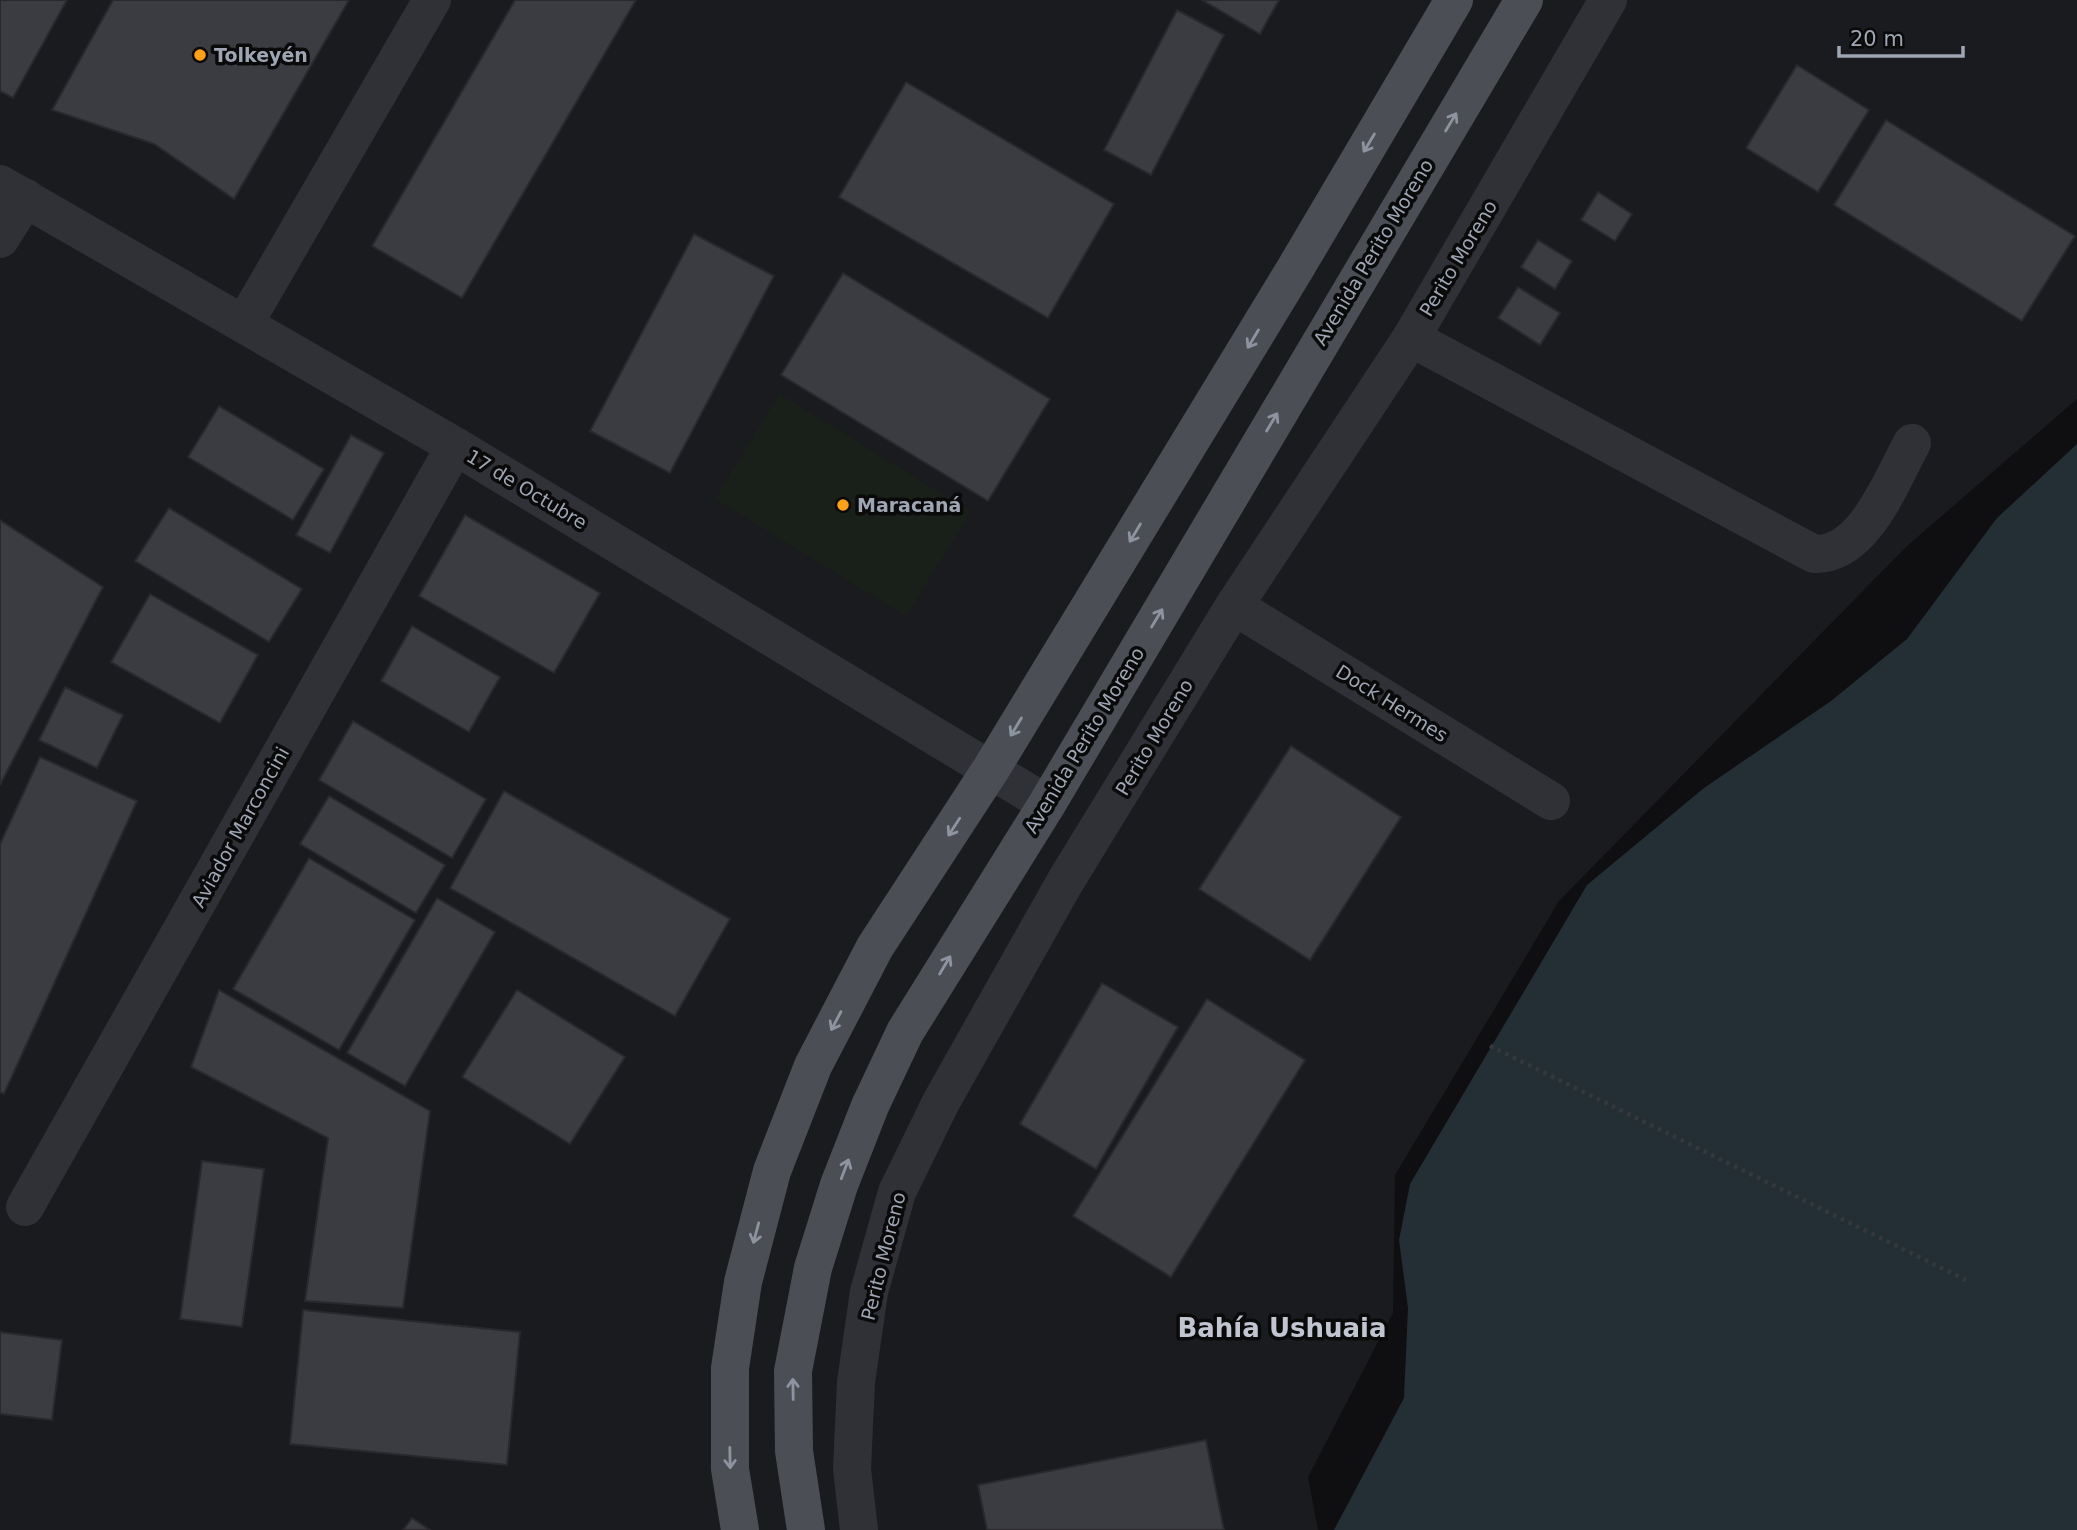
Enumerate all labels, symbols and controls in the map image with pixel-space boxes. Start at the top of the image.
scale bar [1839,14,1963,58]
text: 20 m [1850,27,1904,51]
place label: Tolkeyén [214,44,308,66]
marker: Tolkeyén [192,47,208,63]
one-way arrow [1445,112,1459,132]
one-way arrow [1362,133,1376,153]
street label: Avenida Perito Moreno [1309,155,1437,349]
street label: Perito Moreno [1415,196,1501,320]
one-way arrow [1245,328,1259,348]
one-way arrow [1266,413,1280,433]
street label: 17 de Octubre [463,445,591,533]
place label: Maracaná [857,494,961,516]
marker: Maracaná [835,497,851,513]
one-way arrow [1127,523,1142,542]
one-way arrow [1150,609,1164,629]
street label: Avenida Perito Moreno [1020,643,1148,837]
street label: Dock Hermes [1332,660,1452,746]
street label: Perito Moreno [1111,675,1197,799]
one-way arrow [1009,717,1023,737]
street label: Aviador Marconcini [187,743,293,911]
one-way arrow [946,816,960,836]
one-way arrow [939,956,953,976]
one-way arrow [829,1010,843,1031]
one-way arrow [840,1158,853,1180]
street label: Perito Moreno [856,1190,910,1322]
one-way arrow [749,1221,762,1244]
district label: Bahía Ushuaia [1178,1313,1387,1343]
one-way arrow [786,1378,800,1401]
one-way arrow [723,1446,737,1469]

